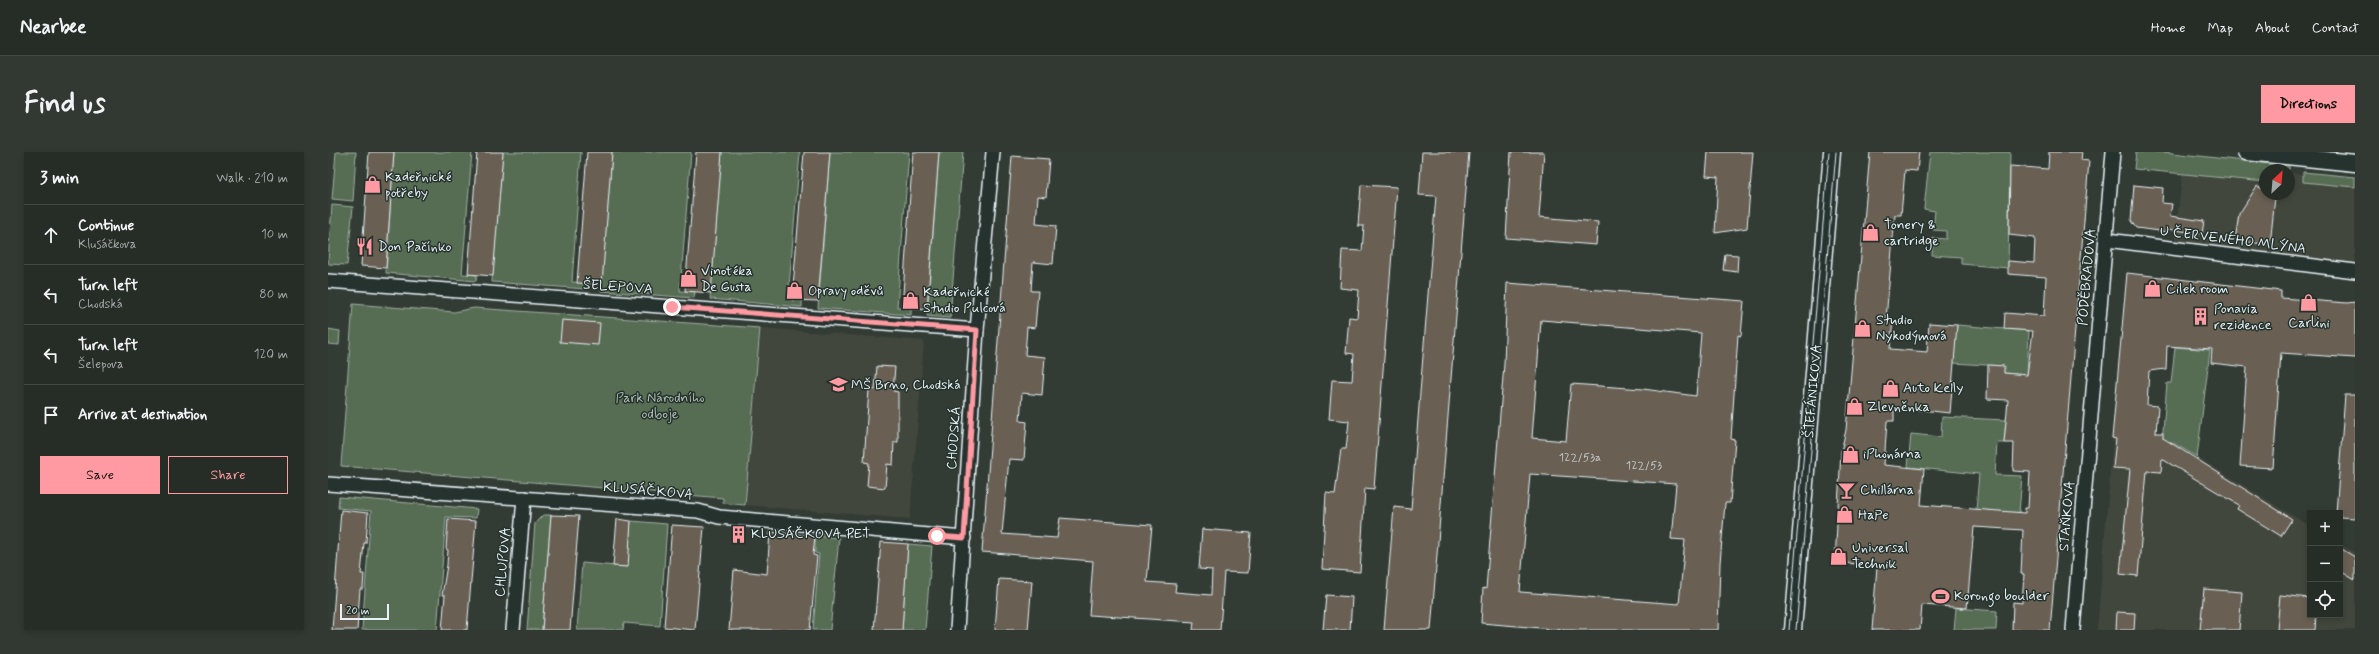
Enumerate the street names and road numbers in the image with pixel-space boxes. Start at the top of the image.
street label: U ČERVENÉHO MLÝNA [2159,222,2307,258]
street label: PODĚBRADOVA [2074,228,2100,326]
street label: ŠELEPOVA [582,276,654,298]
street label: ŠTEFÁNIKOVA [1800,343,1826,439]
street label: CHODSKÁ [943,406,965,470]
street label: KLUSÁČKOVA [602,478,694,504]
street label: STAŇKOVA [2055,480,2079,552]
street label: CHLUPOVA [491,526,515,598]

